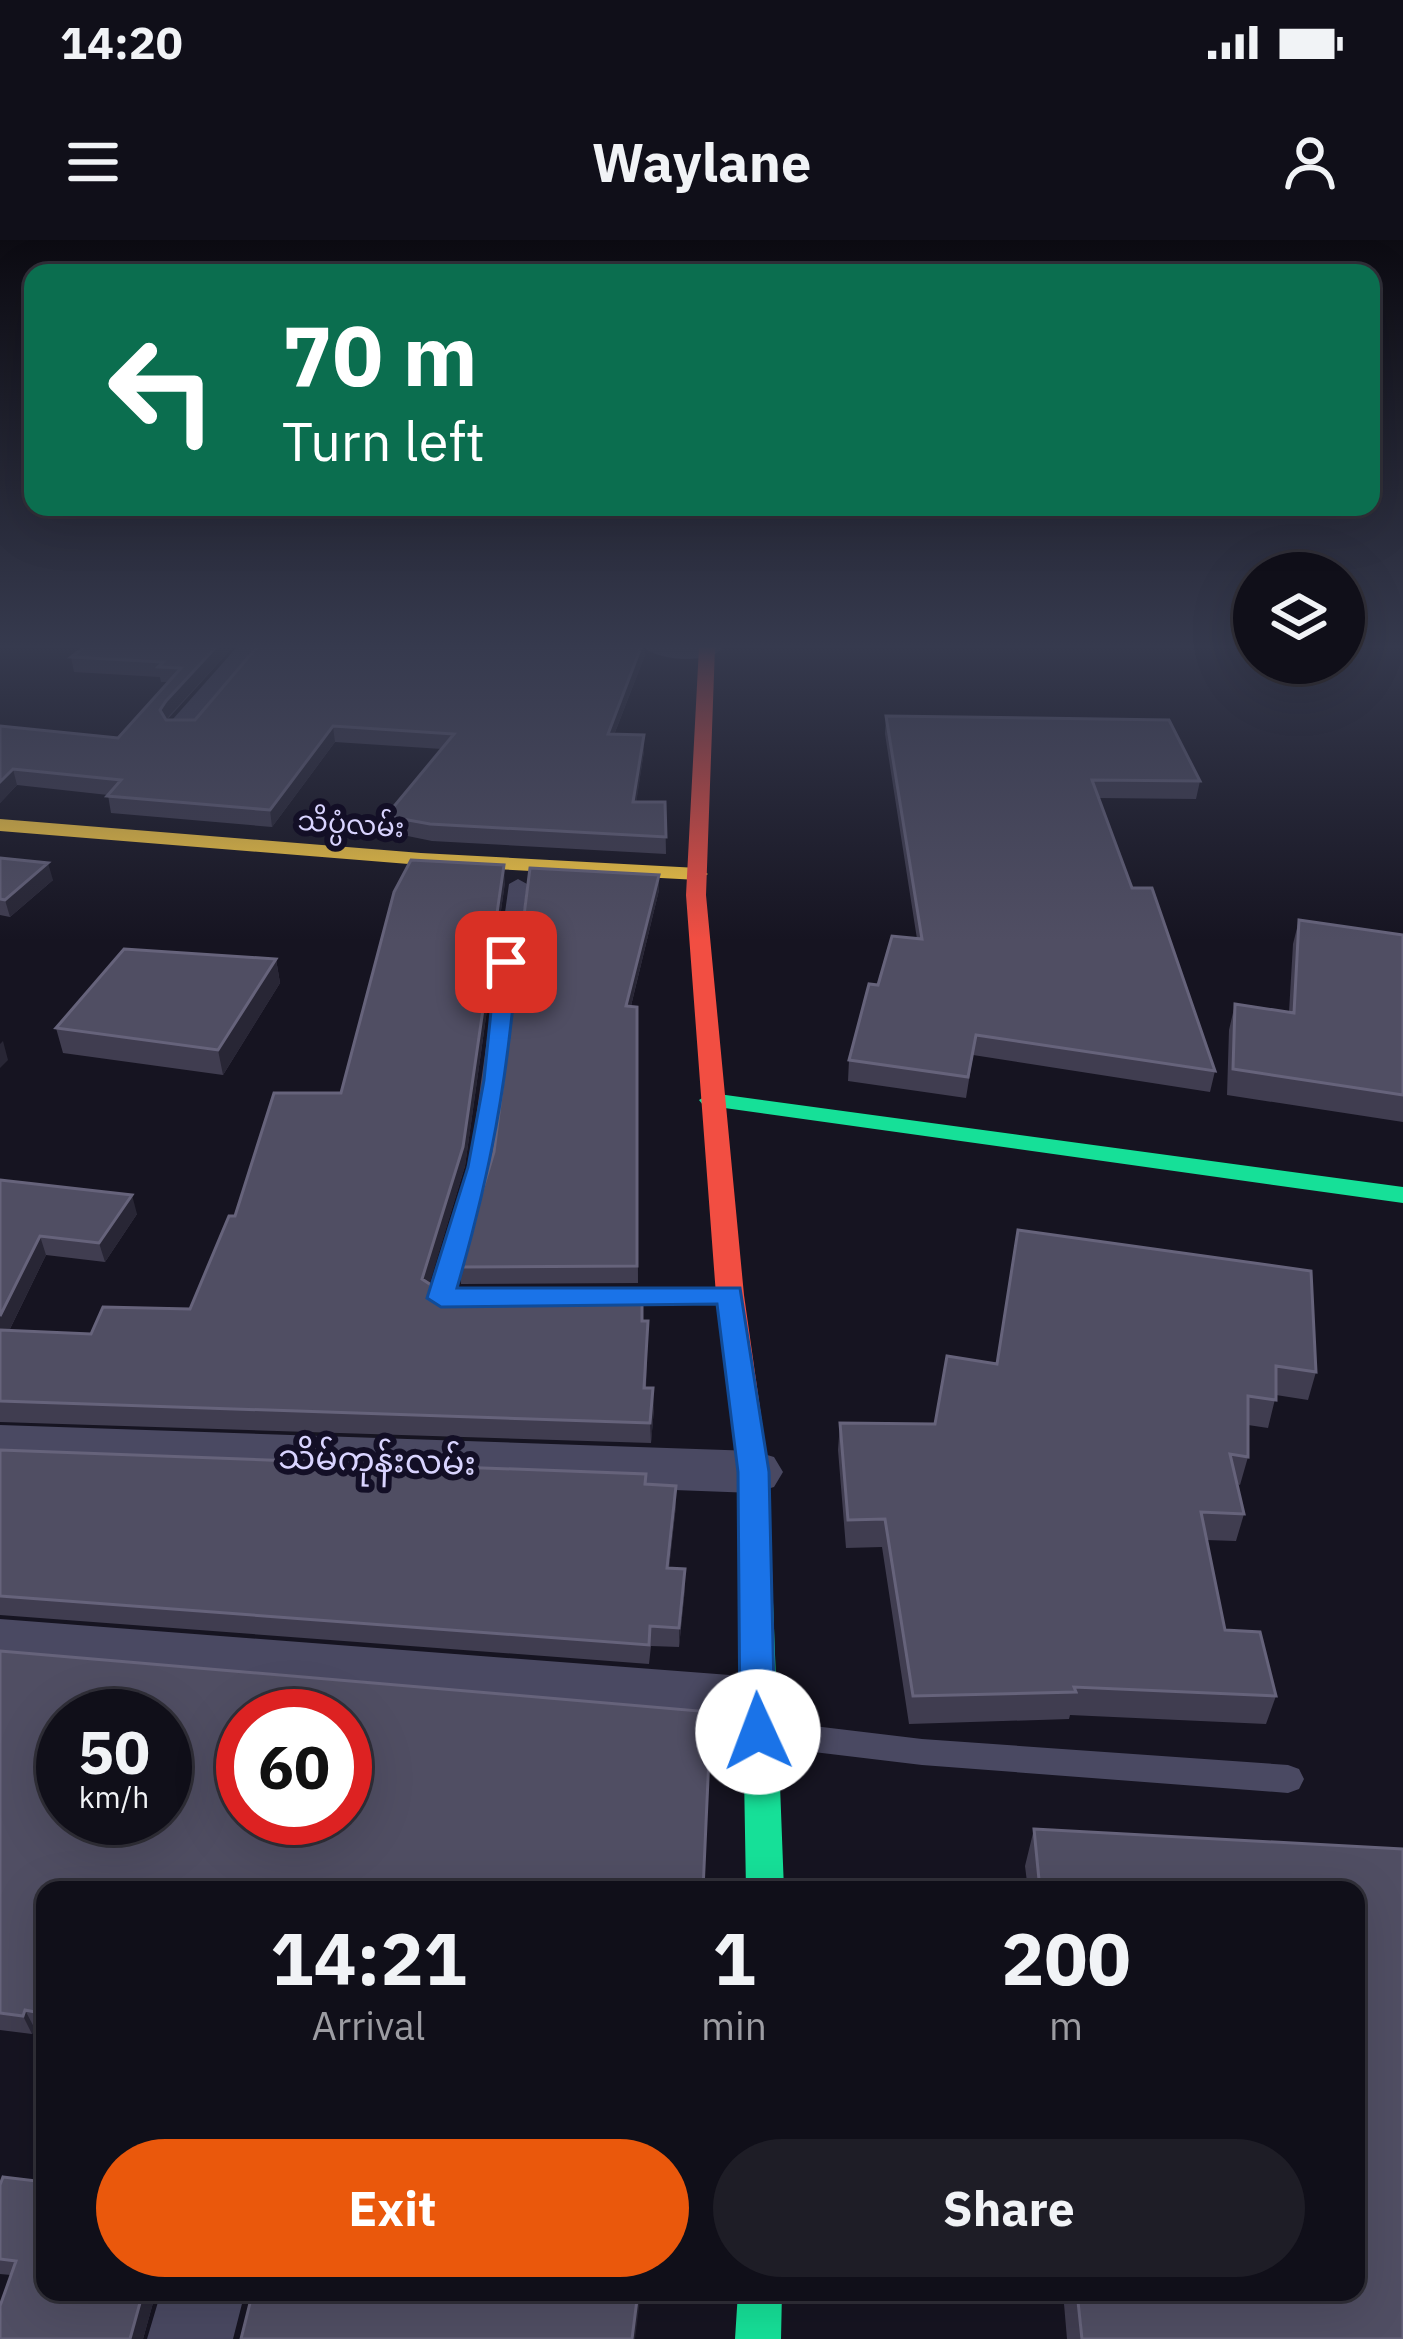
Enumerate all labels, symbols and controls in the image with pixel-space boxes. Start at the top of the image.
text: 14:20 [60,13,183,71]
text: Waylane [592,127,811,197]
icon: menu [60,129,126,195]
icon: person [1277,129,1343,195]
text: 70 m [282,300,478,409]
icon: left [84,312,240,468]
text: Turn left [282,406,485,476]
map controls [1233,552,1365,684]
button: layers [1233,552,1365,684]
street label: သိပ္ပံလမ်း [296,802,405,851]
pin [455,911,557,1013]
icon: arrive [473,929,539,995]
street label: သိမ်ကုန်းလမ်း [277,1434,477,1490]
position arrow [695,1669,821,1795]
speed limit sign: 60 [216,1689,372,1845]
text: 50 [78,1712,150,1791]
text: km/h [79,1777,149,1816]
text: 14:21 [270,1911,467,2005]
text: 1 [712,1911,756,2005]
text: 200 [1001,1911,1131,2005]
text: Arrival [312,2000,425,2051]
text: min [701,2000,767,2051]
text: m [1049,2000,1083,2051]
button: Exit [96,2139,689,2277]
button: Share [713,2139,1305,2277]

